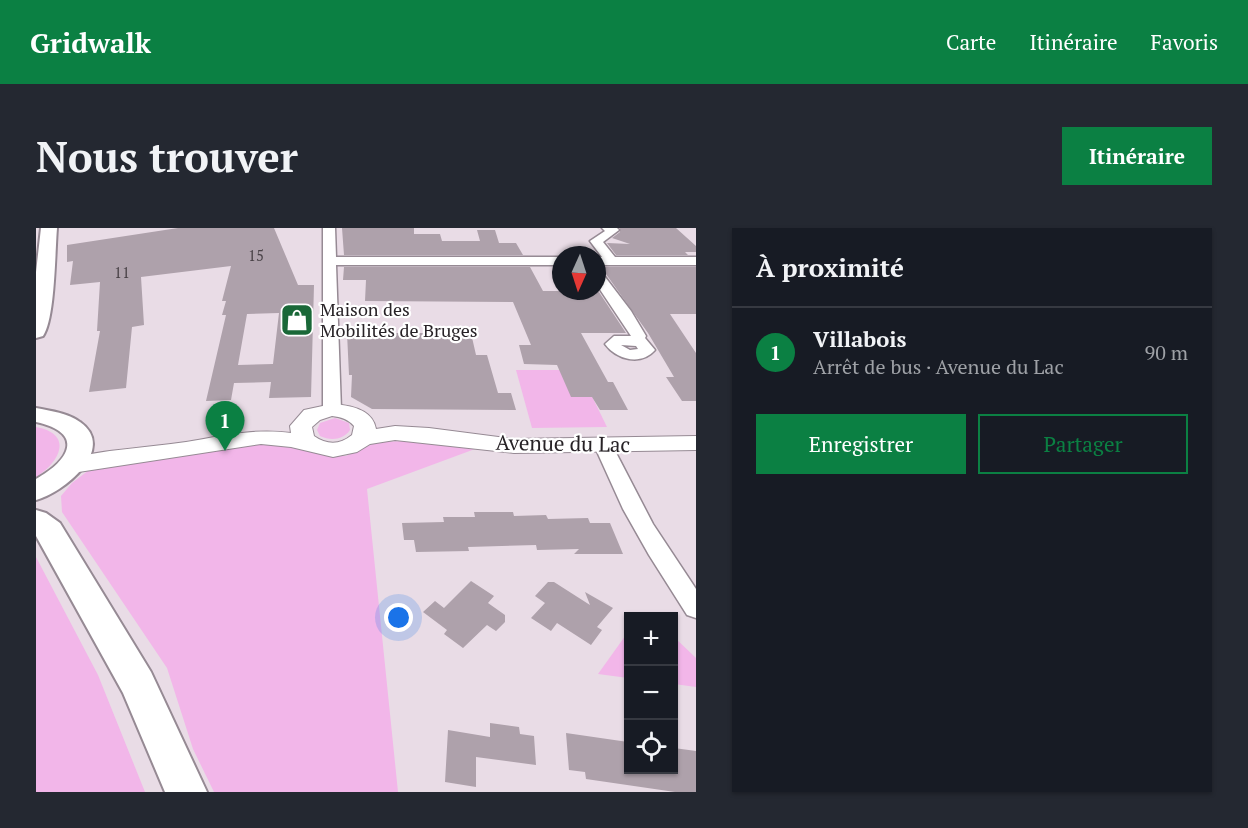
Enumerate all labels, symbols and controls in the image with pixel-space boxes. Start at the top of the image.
text: Gridwalk [30,24,151,61]
text: Carte [946,28,996,56]
text: Itinéraire [1029,28,1118,56]
text: Favoris [1151,28,1218,56]
button: Itinéraire [1062,127,1212,185]
text: Nous trouver [36,128,298,184]
house number: 15 [248,245,264,265]
north arrow [552,246,606,300]
text: À proximité [756,250,904,284]
house number: 11 [114,262,130,282]
place label: Maison des Mobilités de Bruges [320,297,478,342]
shop icon: Maison des Mobilités de Bruges [279,302,315,338]
text: Villabois [813,324,907,353]
text: 1 [770,339,781,366]
text: 90 m [1145,339,1188,366]
text: Arrêt de bus · Avenue du Lac [813,353,1064,380]
pin: 1 [206,402,244,451]
button: Enregistrer [756,414,966,474]
button: Partager [978,414,1188,474]
street label: Avenue du Lac [495,428,631,458]
your location [384,603,413,632]
map controls [624,612,678,774]
button: + [624,612,678,666]
button: − [624,666,678,720]
button: locate [624,720,678,774]

